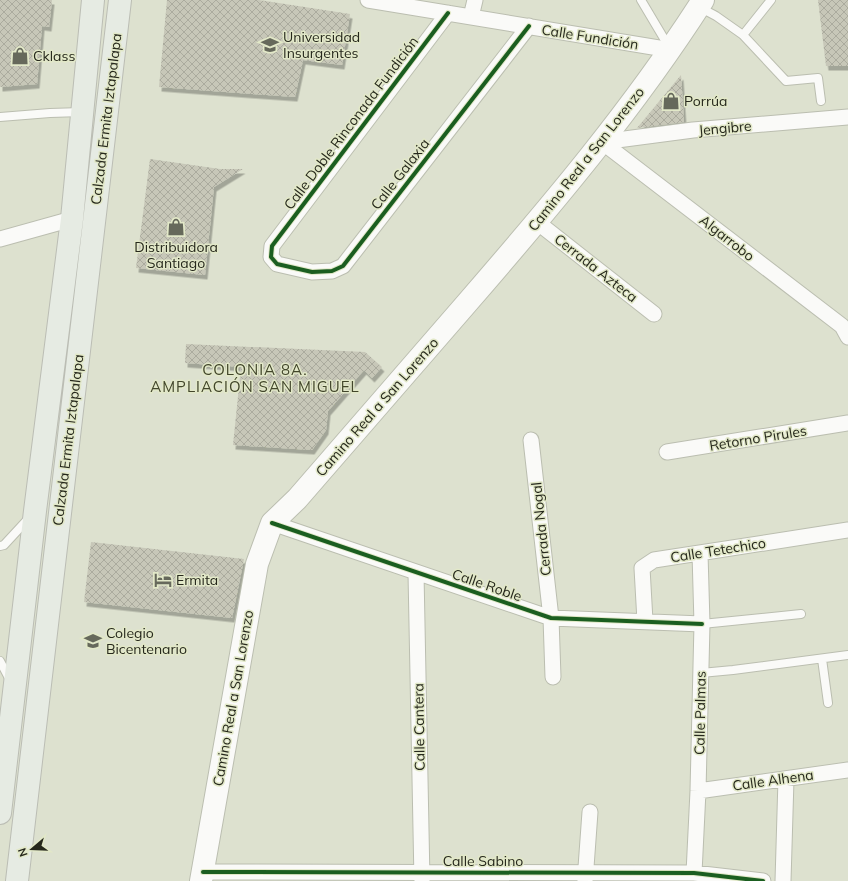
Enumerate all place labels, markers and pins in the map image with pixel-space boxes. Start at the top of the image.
place label: Universidad Insurgentes [283,28,360,62]
school or university icon: Universidad Insurgentes [260,35,280,55]
shop icon: Cklass [10,46,30,66]
place label: Cklass [33,47,75,65]
shop icon: Porrúa [661,91,681,111]
place label: Porrúa [684,92,727,110]
shop icon: Distribuidora Santiago [166,217,186,237]
place label: Distribuidora Santiago [134,238,218,272]
hotel icon: Ermita [153,570,173,590]
place label: Ermita [176,571,218,589]
place label: Colegio Bicentenario [106,624,187,658]
school or university icon: Colegio Bicentenario [83,631,103,651]

